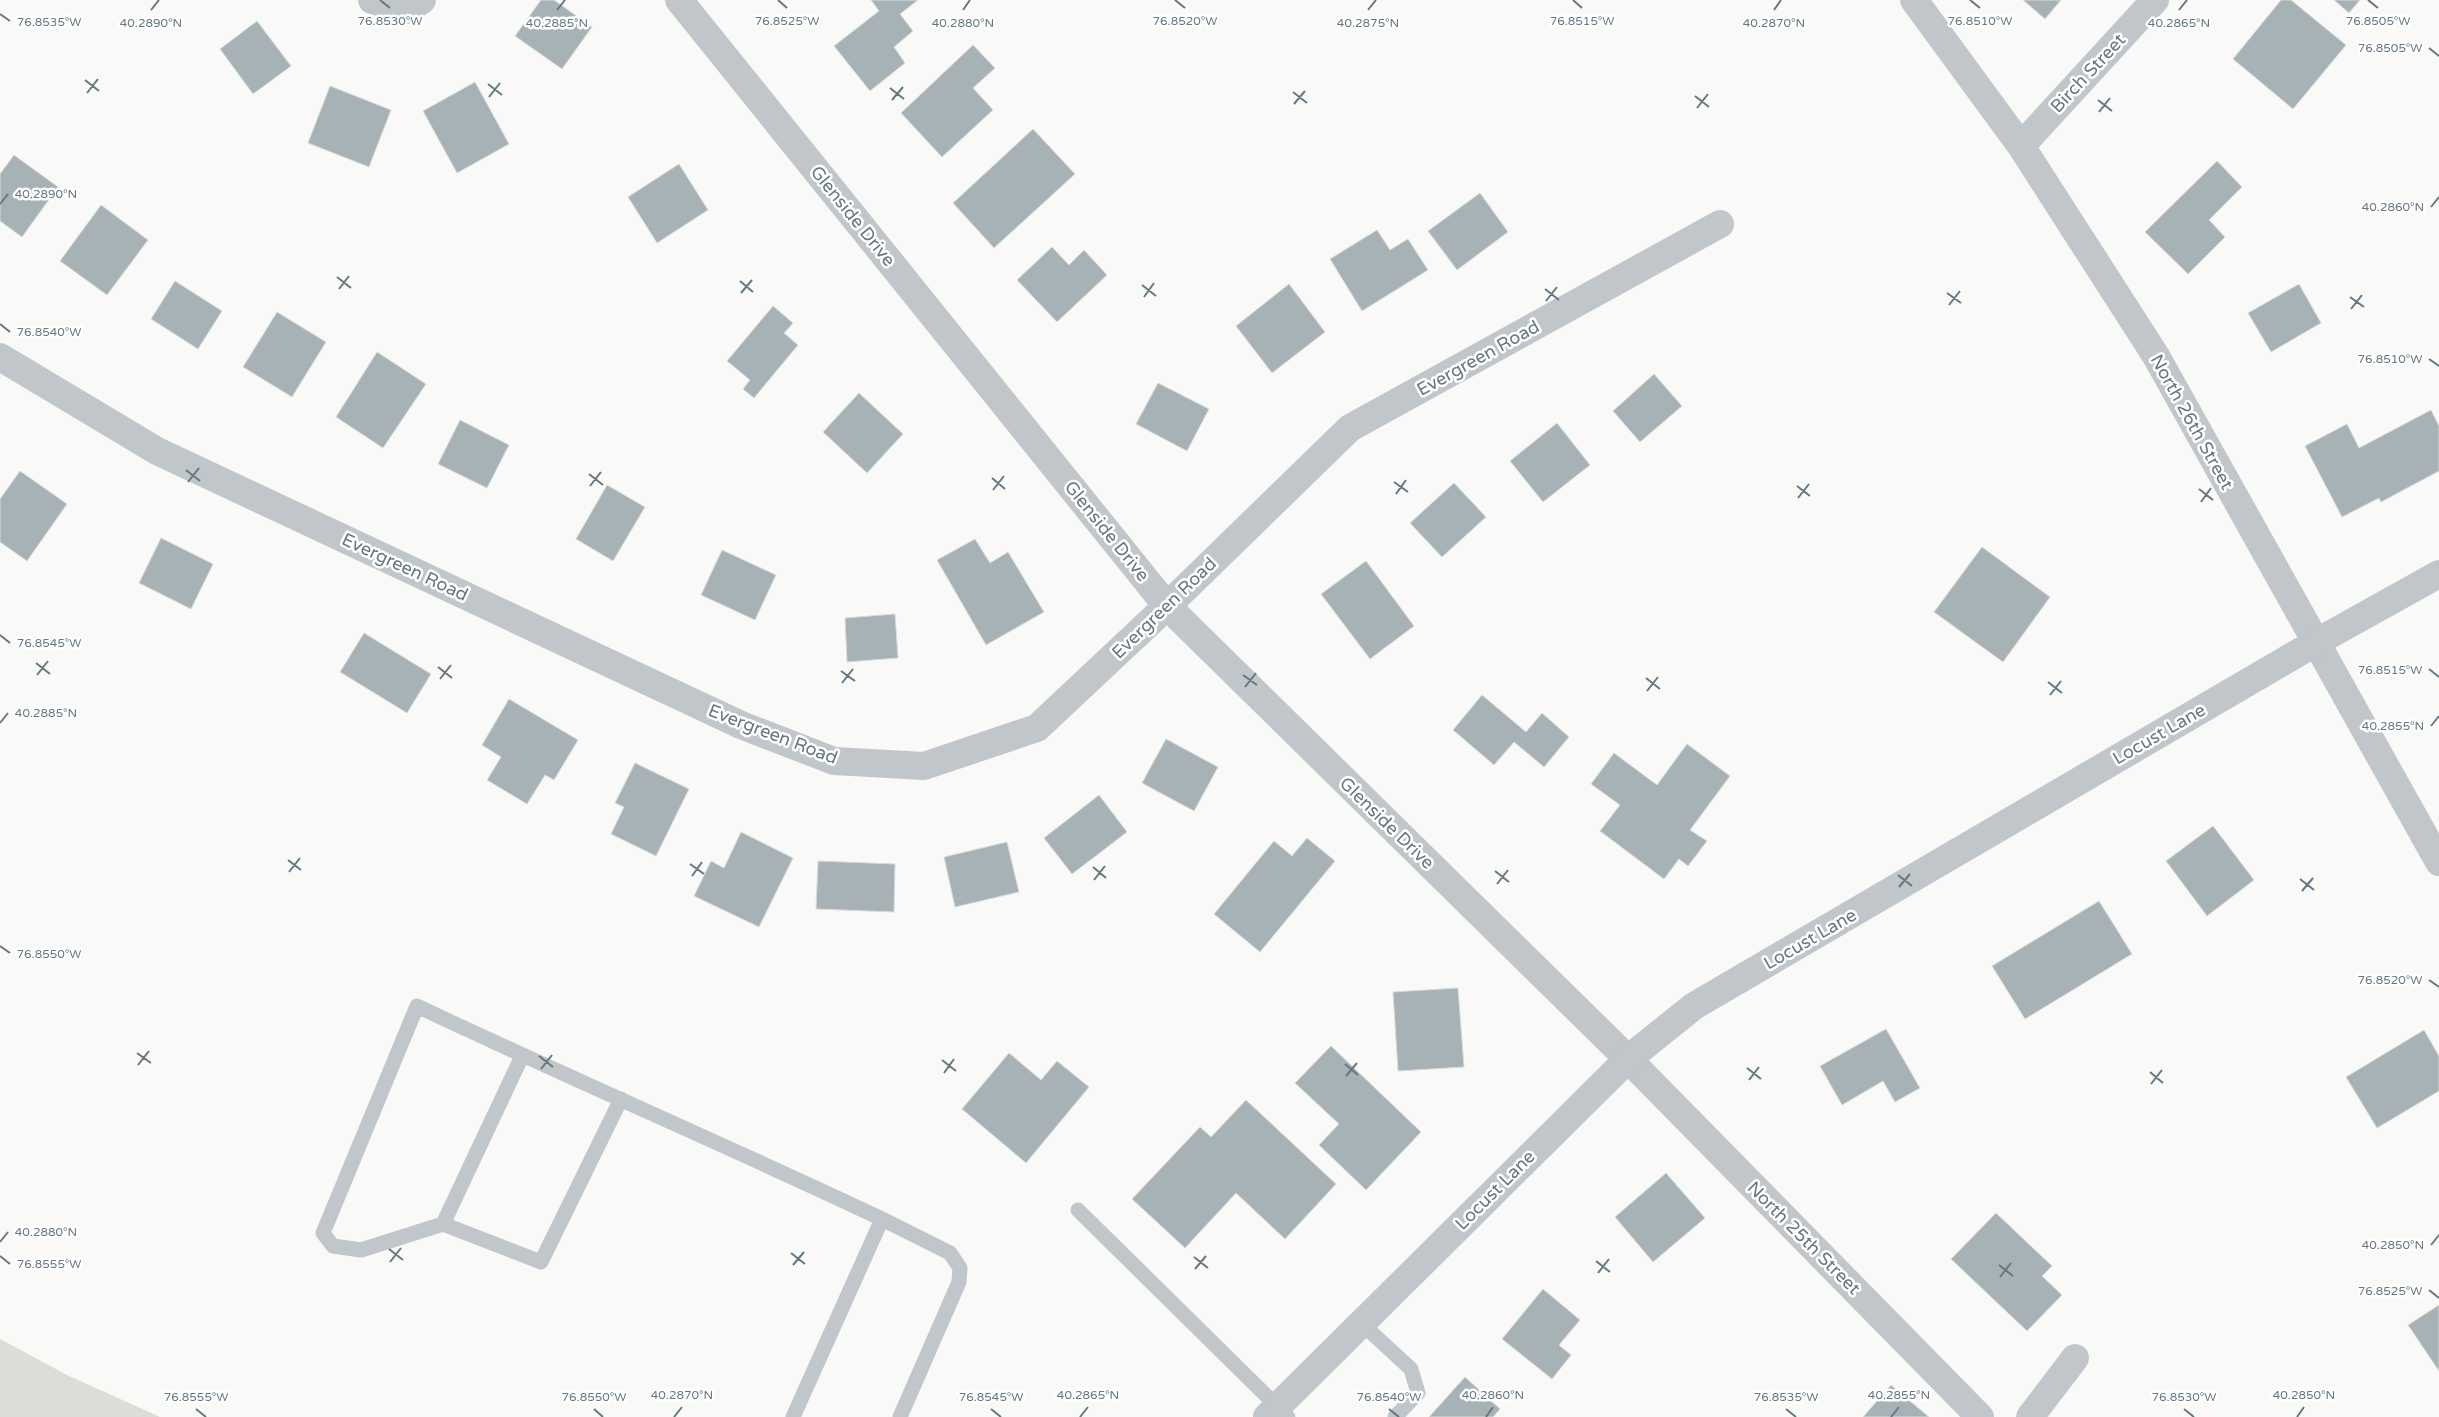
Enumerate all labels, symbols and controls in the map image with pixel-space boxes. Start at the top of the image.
text: 76.8530°W [358,14,422,28]
text: 76.8525°W [755,14,819,28]
text: 76.8520°W [1153,14,1217,28]
text: 76.8515°W [1550,14,1614,28]
text: 76.8510°W [1948,14,2012,28]
text: 76.8505°W [2346,14,2410,28]
text: 76.8535°W [17,15,81,29]
text: 40.2890°N [120,16,182,30]
text: 40.2885°N [526,16,588,30]
text: 40.2880°N [932,16,994,30]
text: 40.2875°N [1337,16,1399,30]
text: 40.2870°N [1743,16,1805,30]
text: 40.2865°N [2148,16,2210,30]
street label: Birch Street [2046,29,2130,117]
text: 76.8505°W [2358,41,2422,55]
street label: Glenside Drive [806,161,900,271]
text: 40.2890°N [15,187,77,201]
text: 40.2860°N [2362,200,2424,214]
street label: Evergreen Road [1413,315,1543,401]
text: 76.8540°W [17,325,81,339]
street label: North 26th Street [2146,351,2238,494]
text: 76.8510°W [2358,352,2422,366]
street label: Glenside Drive [1060,476,1154,586]
street label: Evergreen Road [338,528,472,606]
street label: Evergreen Road [1107,553,1221,663]
text: 76.8545°W [17,636,81,650]
text: 76.8515°W [2358,663,2422,677]
street label: Evergreen Road [705,699,841,769]
street label: Locust Lane [2109,699,2209,769]
text: 40.2885°N [15,706,77,720]
text: 40.2855°N [2362,719,2424,733]
street label: Glenside Drive [1335,772,1439,874]
street label: Locust Lane [1760,904,1860,974]
text: 76.8550°W [17,947,81,961]
text: 76.8520°W [2358,973,2422,987]
street label: Locust Lane [1451,1146,1539,1234]
street label: North 25th Street [1743,1177,1865,1299]
text: 40.2880°N [15,1225,77,1239]
text: 40.2850°N [2362,1238,2424,1252]
text: 76.8555°W [17,1257,81,1271]
text: 76.8525°W [2358,1284,2422,1298]
text: 40.2870°N [651,1388,713,1402]
text: 40.2865°N [1057,1388,1119,1402]
text: 40.2860°N [1462,1388,1524,1402]
text: 40.2855°N [1868,1388,1930,1402]
text: 40.2850°N [2273,1388,2335,1402]
text: 76.8555°W [164,1390,228,1404]
text: 76.8550°W [562,1390,626,1404]
text: 76.8545°W [959,1390,1023,1404]
text: 76.8540°W [1357,1390,1421,1404]
text: 76.8535°W [1754,1390,1818,1404]
text: 76.8530°W [2152,1390,2216,1404]

